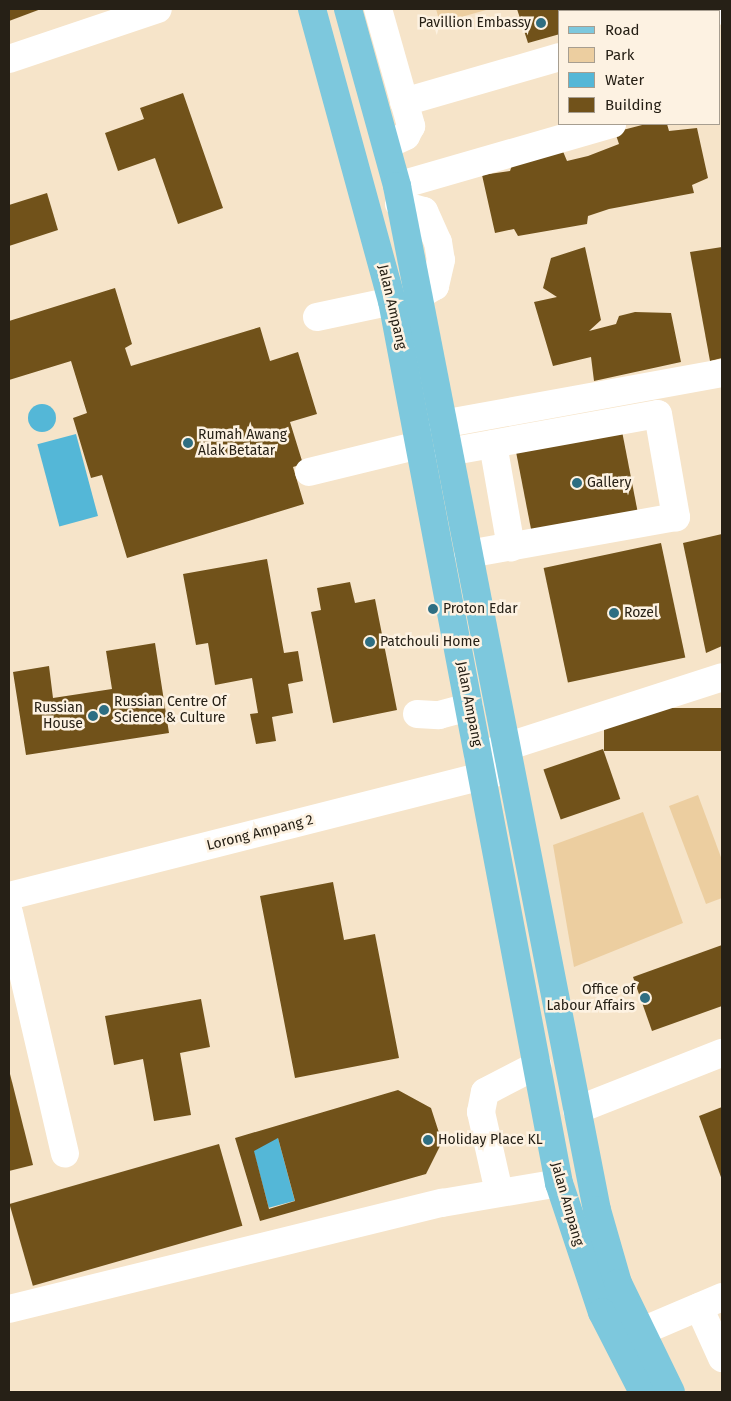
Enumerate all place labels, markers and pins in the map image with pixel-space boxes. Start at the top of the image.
place label: Pavillion Embassy [419,15,531,31]
marker: Pavillion Embassy [535,17,547,29]
place label: Rumah Awang Alak Betatar [198,427,287,460]
marker: Rumah Awang Alak Betatar [182,437,194,449]
place label: Gallery [587,475,631,491]
marker: Gallery [571,477,583,489]
place label: Proton Edar [443,601,518,617]
marker: Proton Edar [427,603,439,615]
place label: Rozel [624,605,658,621]
marker: Rozel [608,607,620,619]
place label: Patchouli Home [380,634,480,650]
marker: Patchouli Home [364,636,376,648]
place label: Russian Centre Of Science & Culture [114,694,226,726]
place label: Russian House [34,700,83,732]
marker: Russian Centre Of Science & Culture [98,704,110,716]
marker: Russian House [87,710,99,722]
place label: Office of Labour Affairs [546,982,635,1014]
marker: Office of Labour Affairs [639,992,651,1004]
place label: Holiday Place KL [438,1132,543,1148]
marker: Holiday Place KL [422,1134,434,1146]

